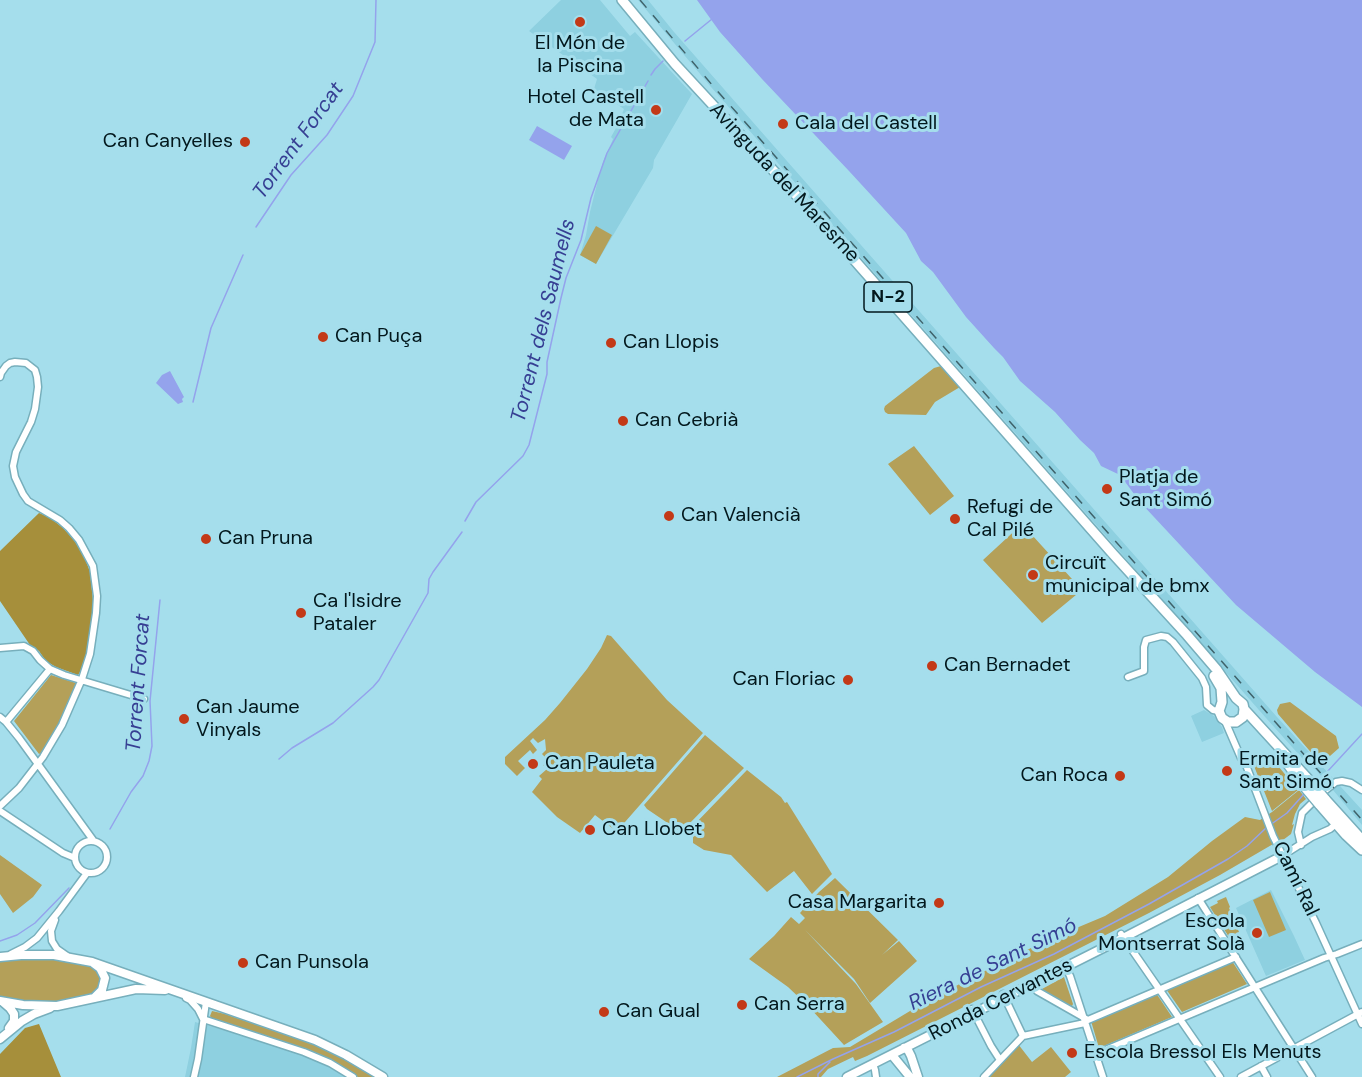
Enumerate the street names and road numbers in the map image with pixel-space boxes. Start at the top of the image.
street label: Avinguda del Maresme [704,98,864,268]
road number: N-2 [864,282,912,312]
street label: Camí Ral [1267,838,1323,920]
street label: Ronda Cervantes [925,953,1077,1047]

